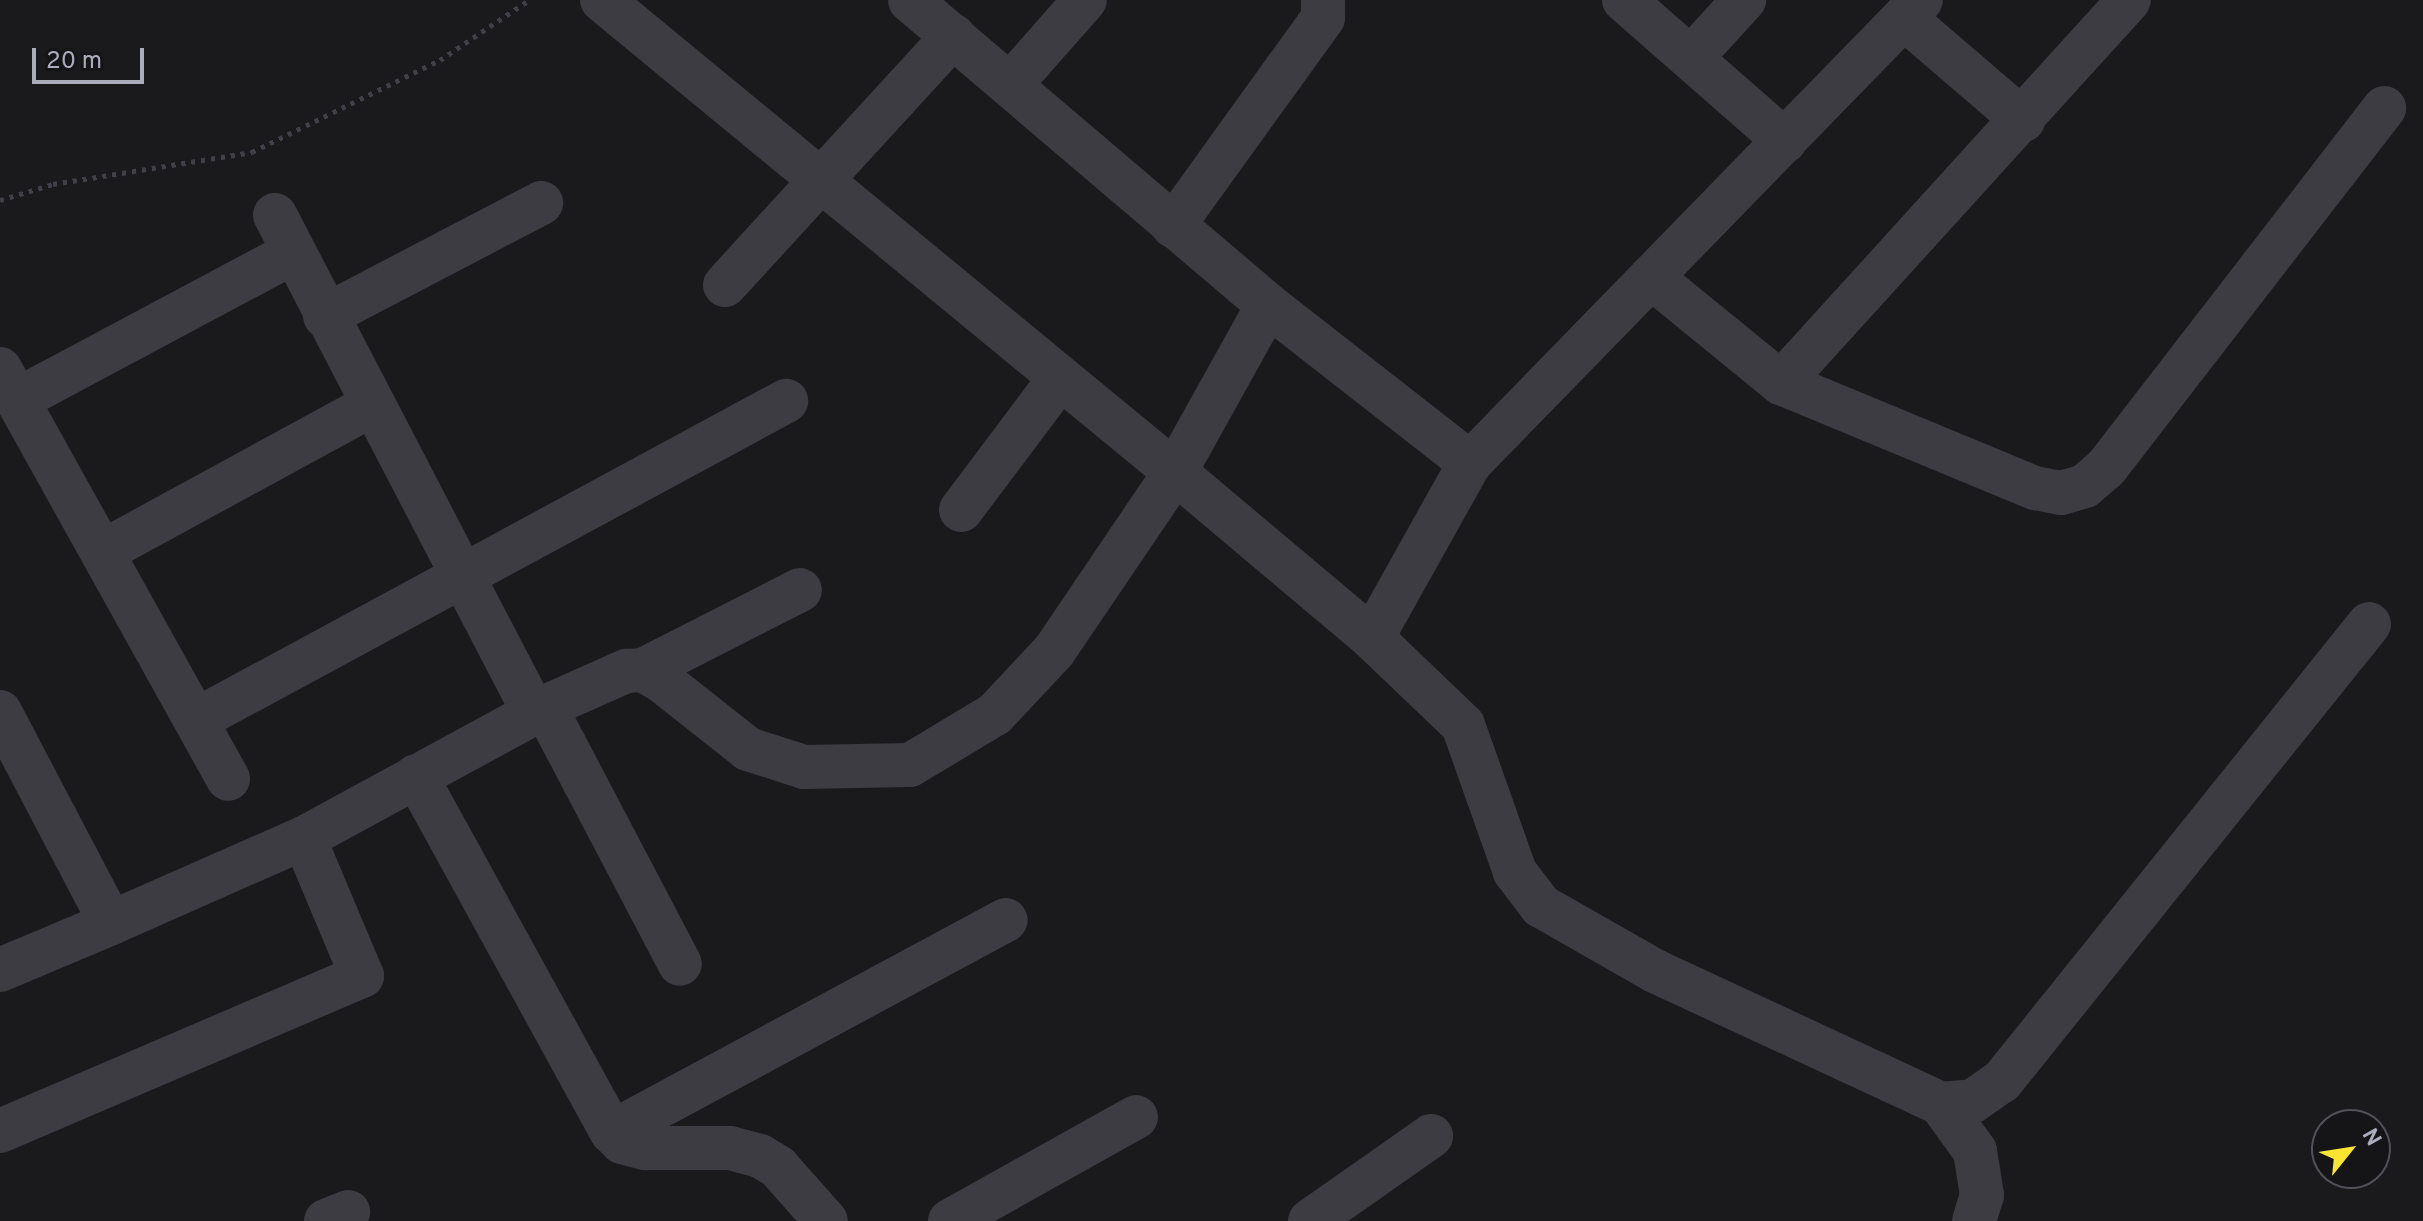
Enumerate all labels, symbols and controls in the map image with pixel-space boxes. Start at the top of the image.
scale bar [36,32,148,82]
text: 20 m [46,47,102,77]
north arrow [2311,1109,2391,1189]
text: N [2355,1124,2386,1151]

